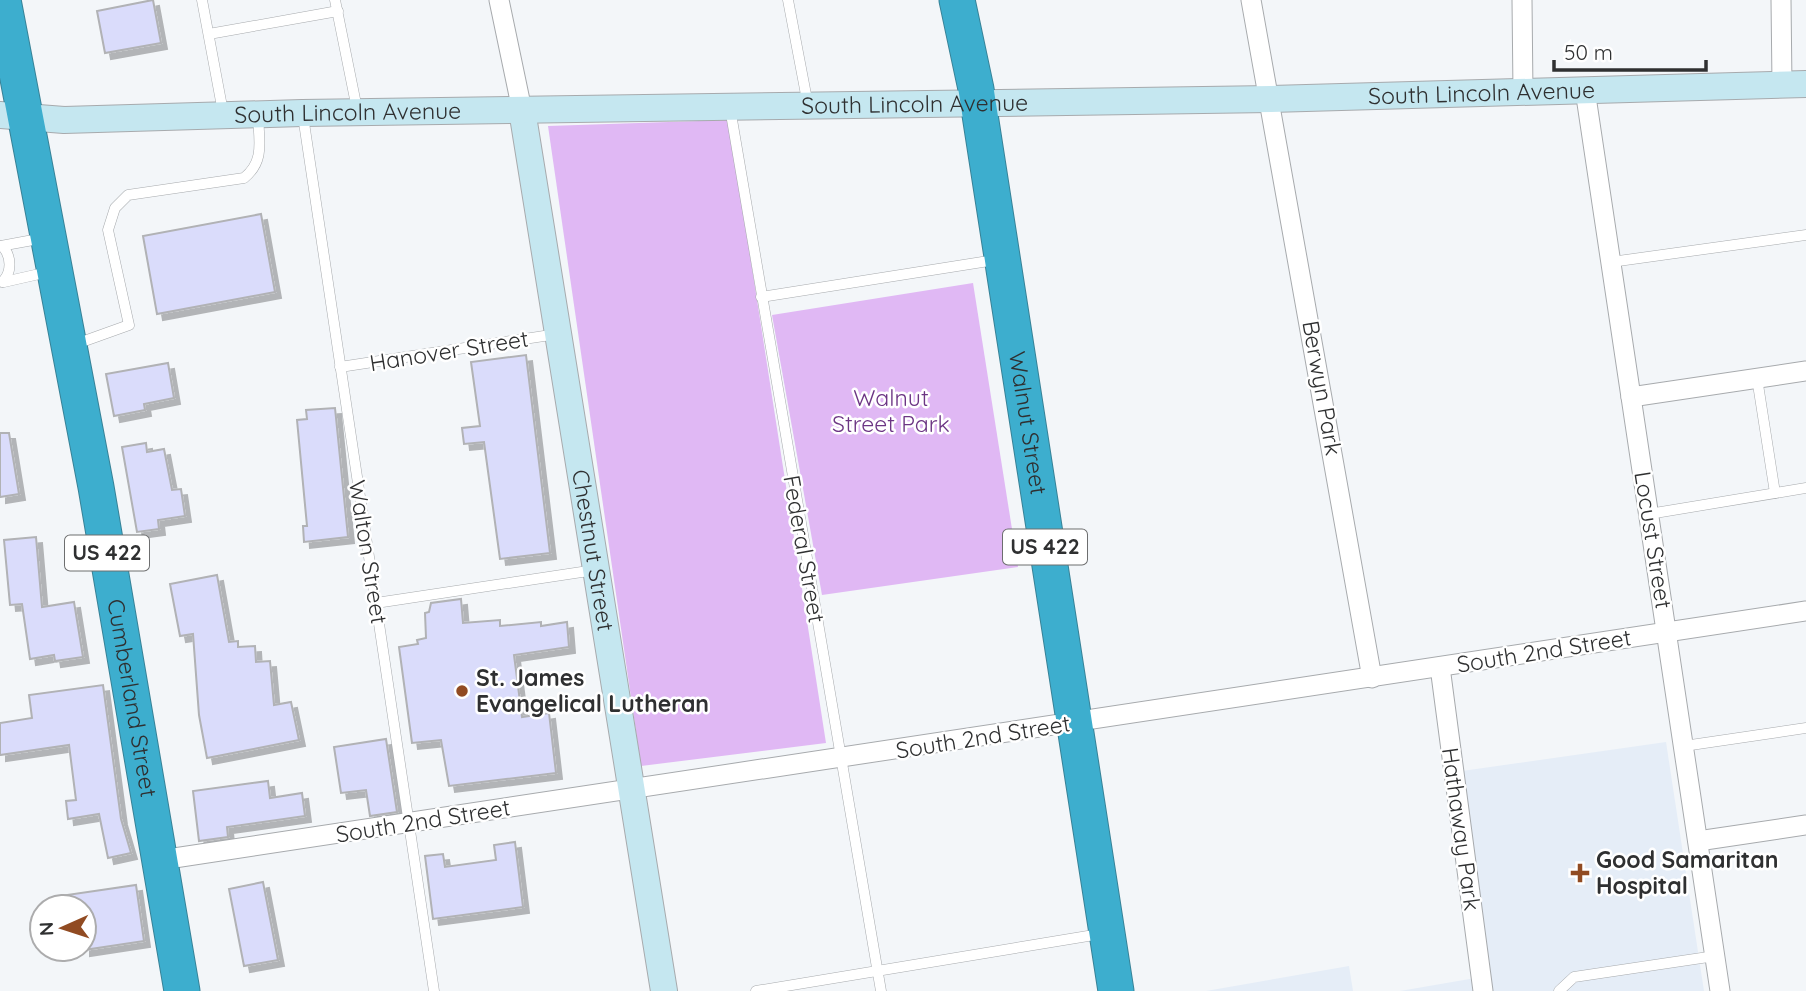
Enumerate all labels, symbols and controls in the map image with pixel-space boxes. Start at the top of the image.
scale bar [1554,28,1706,72]
text: 50 m [1564,39,1613,65]
street label: South Lincoln Avenue [1368,75,1595,110]
street label: South Lincoln Avenue [801,88,1028,120]
street label: South Lincoln Avenue [234,96,461,129]
street label: Berwyn Park [1296,318,1349,458]
street label: Hanover Street [367,324,531,377]
street label: Walnut Street [1003,349,1054,497]
park label: Walnut Street Park [832,383,950,438]
street label: Chestnut Street [566,467,621,633]
street label: Locust Street [1628,469,1679,611]
street label: Federal Street [777,473,832,625]
street label: Walton Street [343,478,394,626]
road number: US 422 [1003,530,1087,564]
road number: US 422 [65,536,149,570]
street label: Cumberland Street [101,597,164,800]
street label: South 2nd Street [1455,622,1633,679]
place label: St. James Evangelical Lutheran [476,663,709,718]
marker: St. James Evangelical Lutheran [454,683,470,699]
street label: South 2nd Street [894,708,1072,765]
street label: Hathaway Park [1436,745,1487,912]
street label: South 2nd Street [334,792,512,849]
place label: Good Samaritan Hospital [1596,845,1778,900]
marker: Good Samaritan Hospital [1570,863,1590,883]
north arrow [28,893,98,963]
text: N [34,921,58,936]

